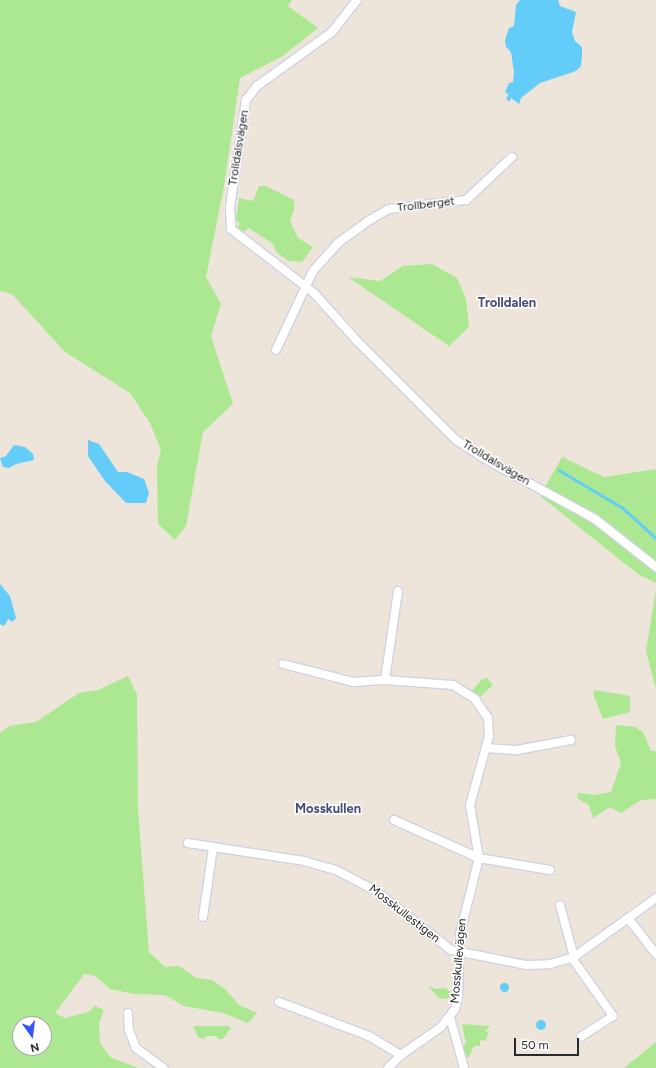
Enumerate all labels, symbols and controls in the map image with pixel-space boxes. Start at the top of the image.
street label: Trolldalsvägen [226,109,252,187]
street label: Trollberget [396,194,456,216]
district label: Trolldalen [478,295,536,311]
street label: Trolldalsvägen [460,437,532,489]
district label: Mosskullen [295,801,361,817]
street label: Mosskullestigen [366,882,442,946]
street label: Mosskullevägen [448,918,470,1004]
north arrow [12,1016,52,1056]
scale bar [516,1030,581,1056]
text: 50 m [521,1038,549,1052]
text: N [29,1040,40,1054]

